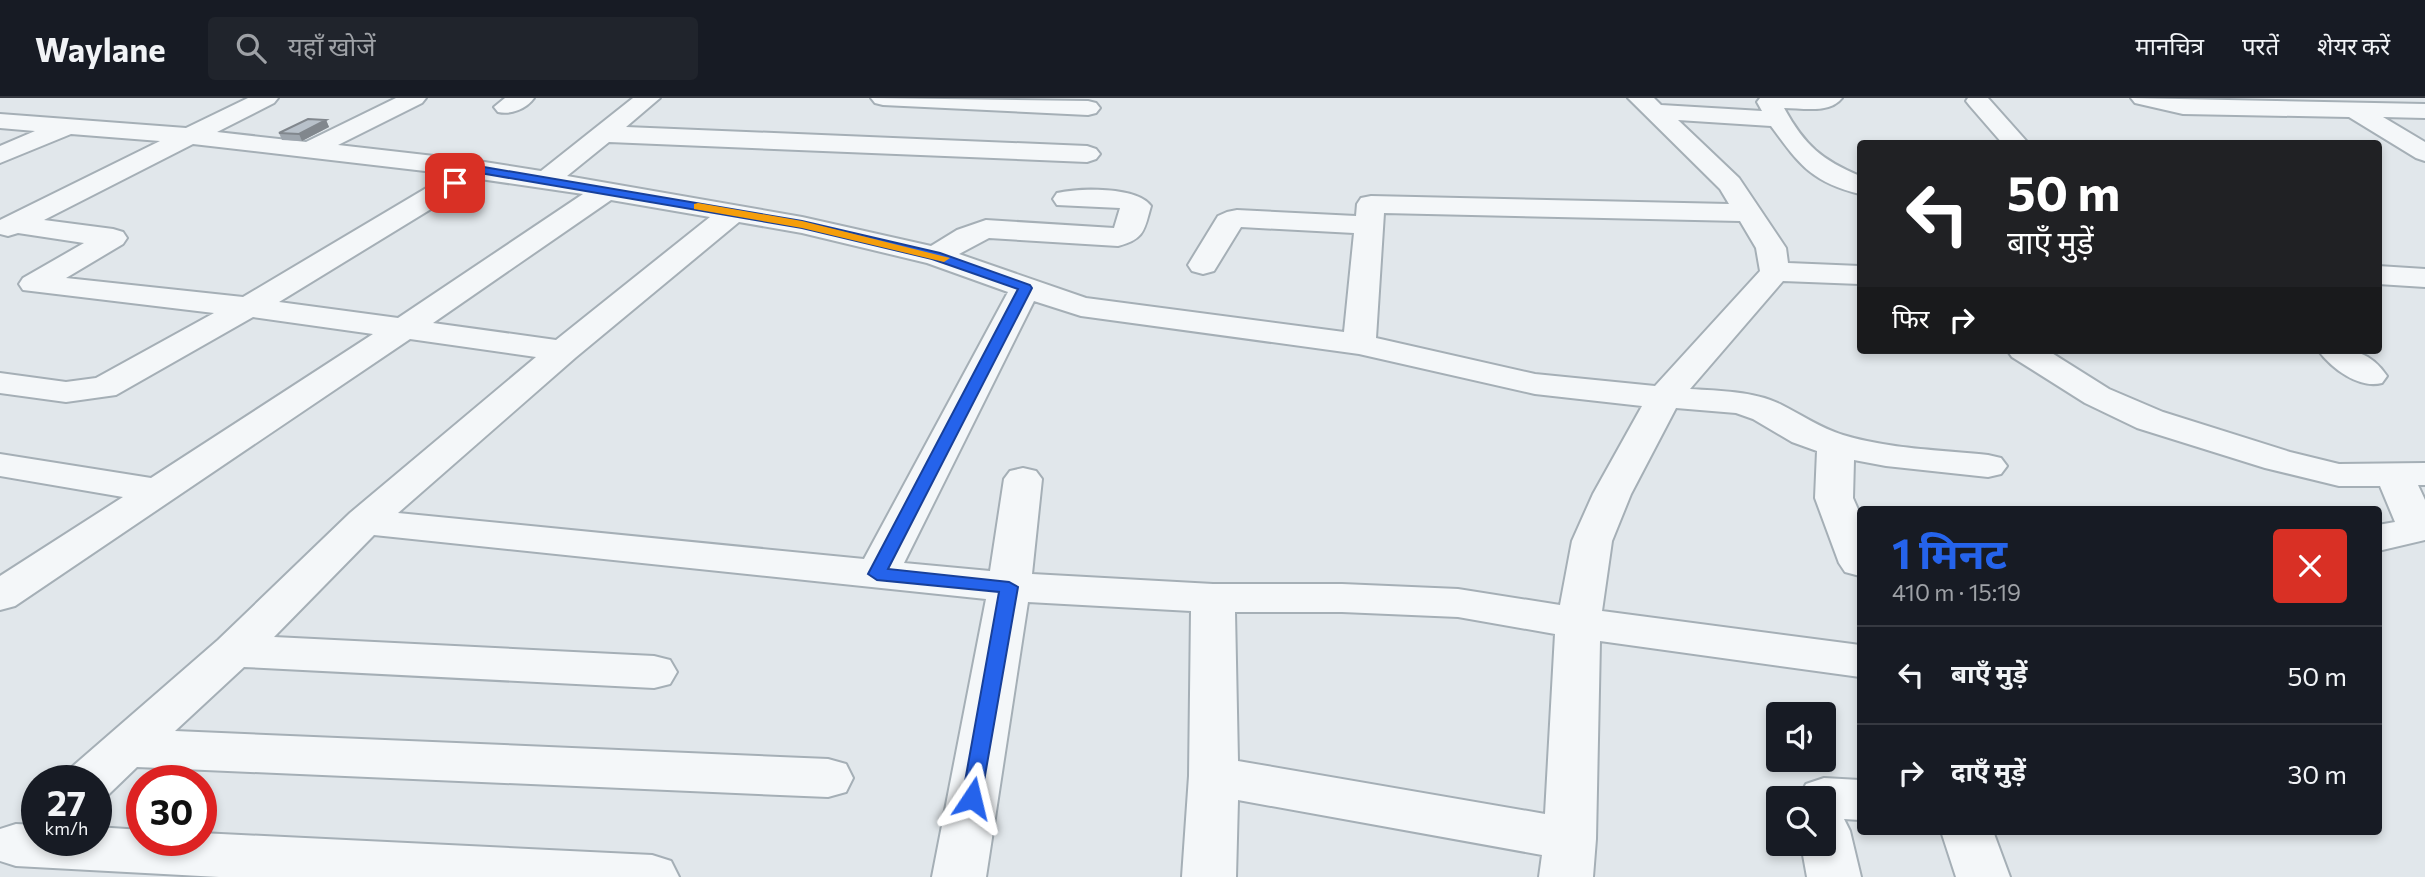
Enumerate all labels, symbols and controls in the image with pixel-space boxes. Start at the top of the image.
search box [208,17,698,80]
text: Waylane [35,28,166,69]
icon: search [232,29,270,67]
text: यहाँ खोजें [288,30,376,61]
text: मानचित्र [2135,31,2204,60]
text: परतें [2242,31,2279,60]
text: शेयर करें [2317,31,2390,60]
pin [425,153,485,213]
text: 50 m [2007,161,2120,221]
icon: arrive [436,164,474,202]
icon: left [1892,168,1983,259]
text: बाएँ मुड़ें [2007,221,2094,261]
icon: right [1943,301,1981,339]
text: फिर [1892,302,1929,333]
text: 1 मिनट [1892,526,2007,578]
button: close [2273,529,2347,603]
text: 410 m · 15:19 [1892,578,2021,606]
icon: left [1892,656,1930,694]
text: बाएँ मुड़ें [1951,657,2027,688]
text: 50 m [2287,660,2347,691]
map controls [1766,702,1836,856]
button: sound [1766,702,1836,772]
icon: right [1892,754,1930,792]
text: दाएँ मुड़ें [1951,755,2026,786]
text: 30 m [2288,758,2347,789]
position arrow [935,761,1009,835]
speed limit sign: 30 [126,765,217,856]
text: 27 [47,780,86,823]
button: search [1766,786,1836,856]
text: km/h [45,817,88,839]

